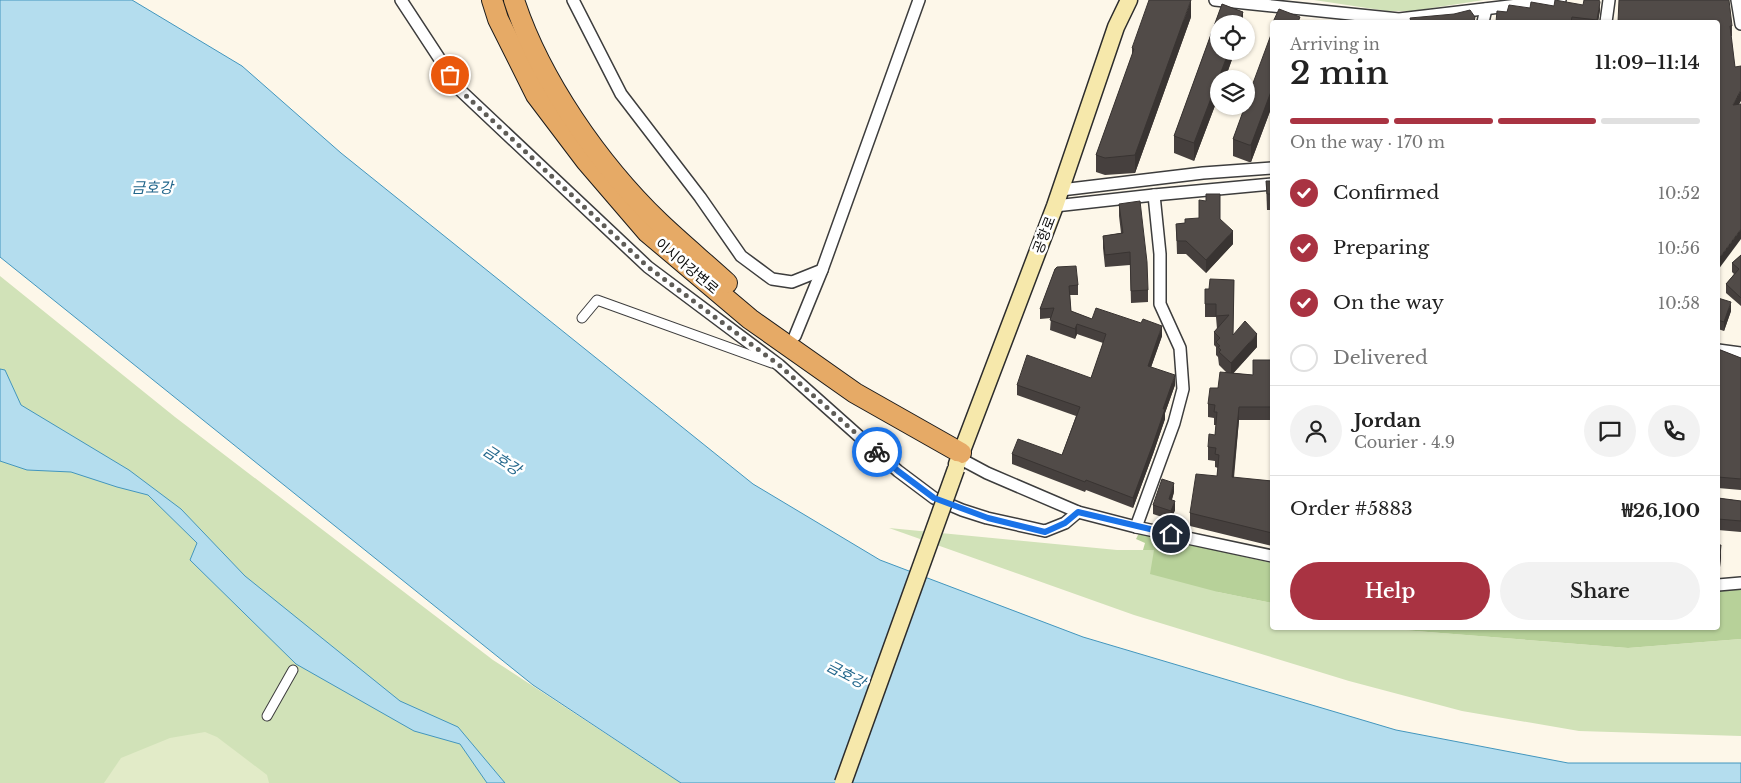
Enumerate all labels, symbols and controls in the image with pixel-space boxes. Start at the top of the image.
map controls [1210,15,1255,115]
button: locate [1210,15,1255,60]
text: Arriving in [1290,34,1380,54]
text: 11:09–11:14 [1595,51,1700,74]
text: 2 min [1290,53,1389,93]
pin [429,54,471,96]
icon: bag [436,61,464,89]
button: layers [1210,70,1255,115]
text: On the way · 170 m [1290,132,1445,152]
water label: 금호강 [131,178,175,197]
icon: check [1290,179,1318,207]
text: Confirmed [1333,181,1439,204]
text: 10:52 [1658,183,1700,203]
street label: 공항로 [1029,214,1059,256]
street label: 이시아강변로 [652,234,722,298]
icon: check [1290,234,1318,262]
text: Preparing [1333,236,1429,259]
text: 10:56 [1658,238,1700,258]
icon: check [1290,289,1318,317]
text: On the way [1333,291,1444,314]
text: 10:58 [1658,293,1700,313]
text: Delivered [1333,346,1428,369]
button: person [1290,405,1342,457]
button: chat [1584,405,1636,457]
button: phone [1648,405,1700,457]
text: Jordan [1354,409,1421,432]
courier [852,427,902,477]
text: Courier · 4.9 [1354,432,1455,452]
icon: bike [863,438,891,466]
water label: 금호강 [479,441,526,480]
text: Order #5883 [1290,497,1413,520]
text: ₩26,100 [1622,499,1700,522]
pin [1150,513,1192,555]
icon: home [1157,520,1185,548]
button: Help [1290,562,1490,620]
button: Share [1500,562,1700,620]
water label: 금호강 [823,656,871,693]

